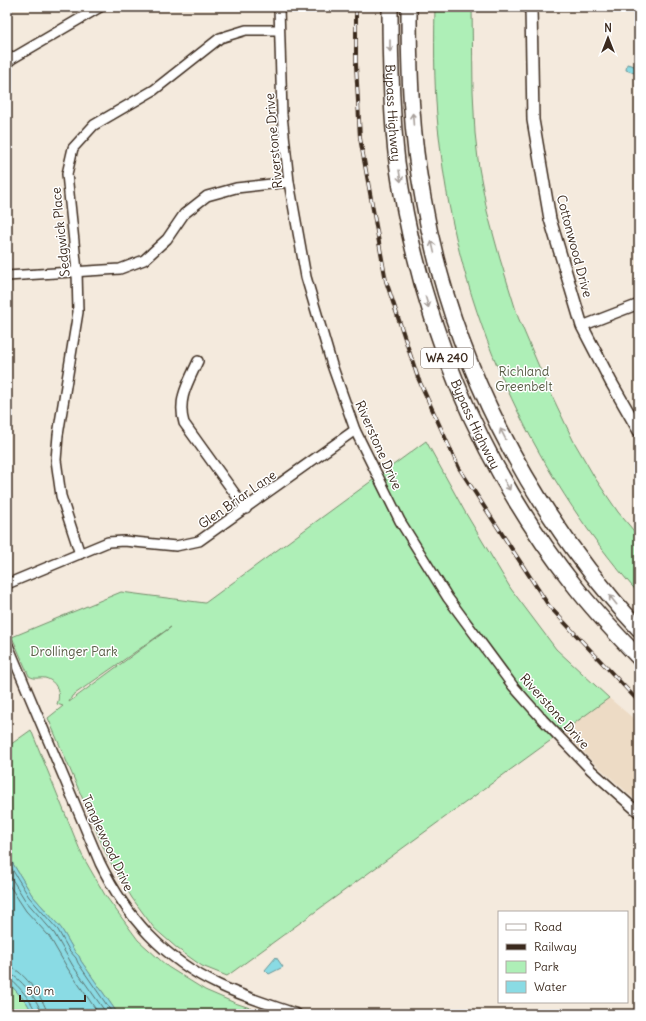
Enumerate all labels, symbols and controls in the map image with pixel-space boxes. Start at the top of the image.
north arrow [588,18,628,58]
text: N [604,21,612,35]
one-way arrow [386,39,394,52]
street label: Bypass Highway [382,64,405,163]
street label: Riverstone Drive [261,93,286,189]
one-way arrow [409,113,416,126]
one-way arrow [396,169,404,182]
street label: Sedgwick Place [47,186,74,278]
street label: Cottonwood Drive [553,193,596,299]
one-way arrow [429,241,436,254]
one-way arrow [424,296,431,309]
road number: WA 240 [421,348,473,368]
park label: Richland Greenbelt [495,363,553,395]
street label: Bypass Highway [447,377,504,472]
street label: Riverstone Drive [351,398,406,492]
one-way arrow [498,428,506,440]
street label: Glen Briar Lane [195,466,280,533]
one-way arrow [504,479,512,491]
one-way arrow [608,595,617,606]
park label: Drollinger Park [30,643,118,660]
street label: Riverstone Drive [516,670,593,753]
street label: Tanglewood Drive [78,792,137,894]
legend [498,911,628,1003]
text: Road [534,919,562,934]
text: Railway [534,939,577,954]
text: Park [534,959,559,974]
scale bar [20,977,85,1003]
text: Water [534,979,567,994]
text: 50 m [26,983,55,998]

